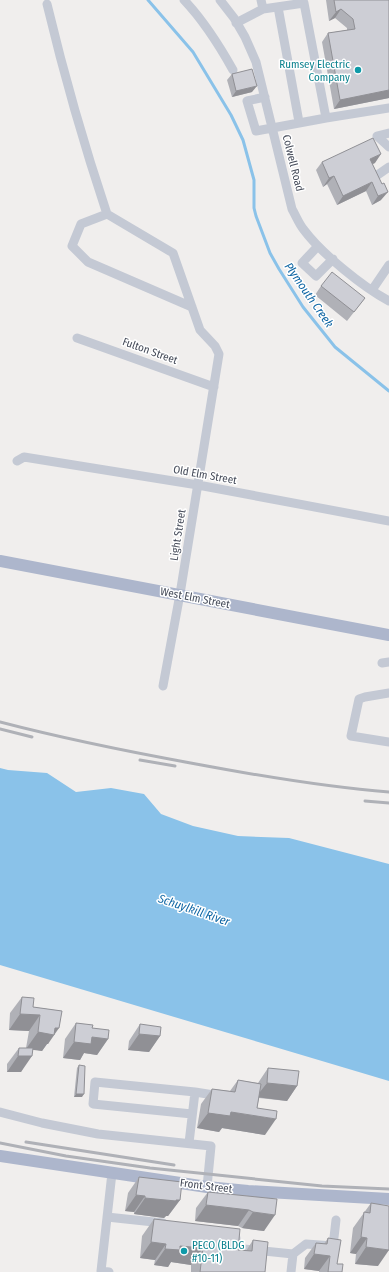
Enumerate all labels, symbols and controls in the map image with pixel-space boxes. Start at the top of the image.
place label: Rumsey Electric Company [279,58,350,84]
marker: Rumsey Electric Company [353,65,363,75]
street label: Colwell Road [280,133,306,193]
water label: Plymouth Creek [281,260,337,330]
street label: Fulton Street [121,335,180,367]
street label: Old Elm Street [172,463,238,487]
street label: Light Street [168,508,189,562]
street label: West Elm Street [159,585,231,611]
water label: Schuylkill River [155,891,232,929]
street label: Front Street [179,1176,233,1196]
place label: PECO (BLDG #10-11) [192,1239,244,1265]
marker: PECO (BLDG #10-11) [179,1246,189,1256]

